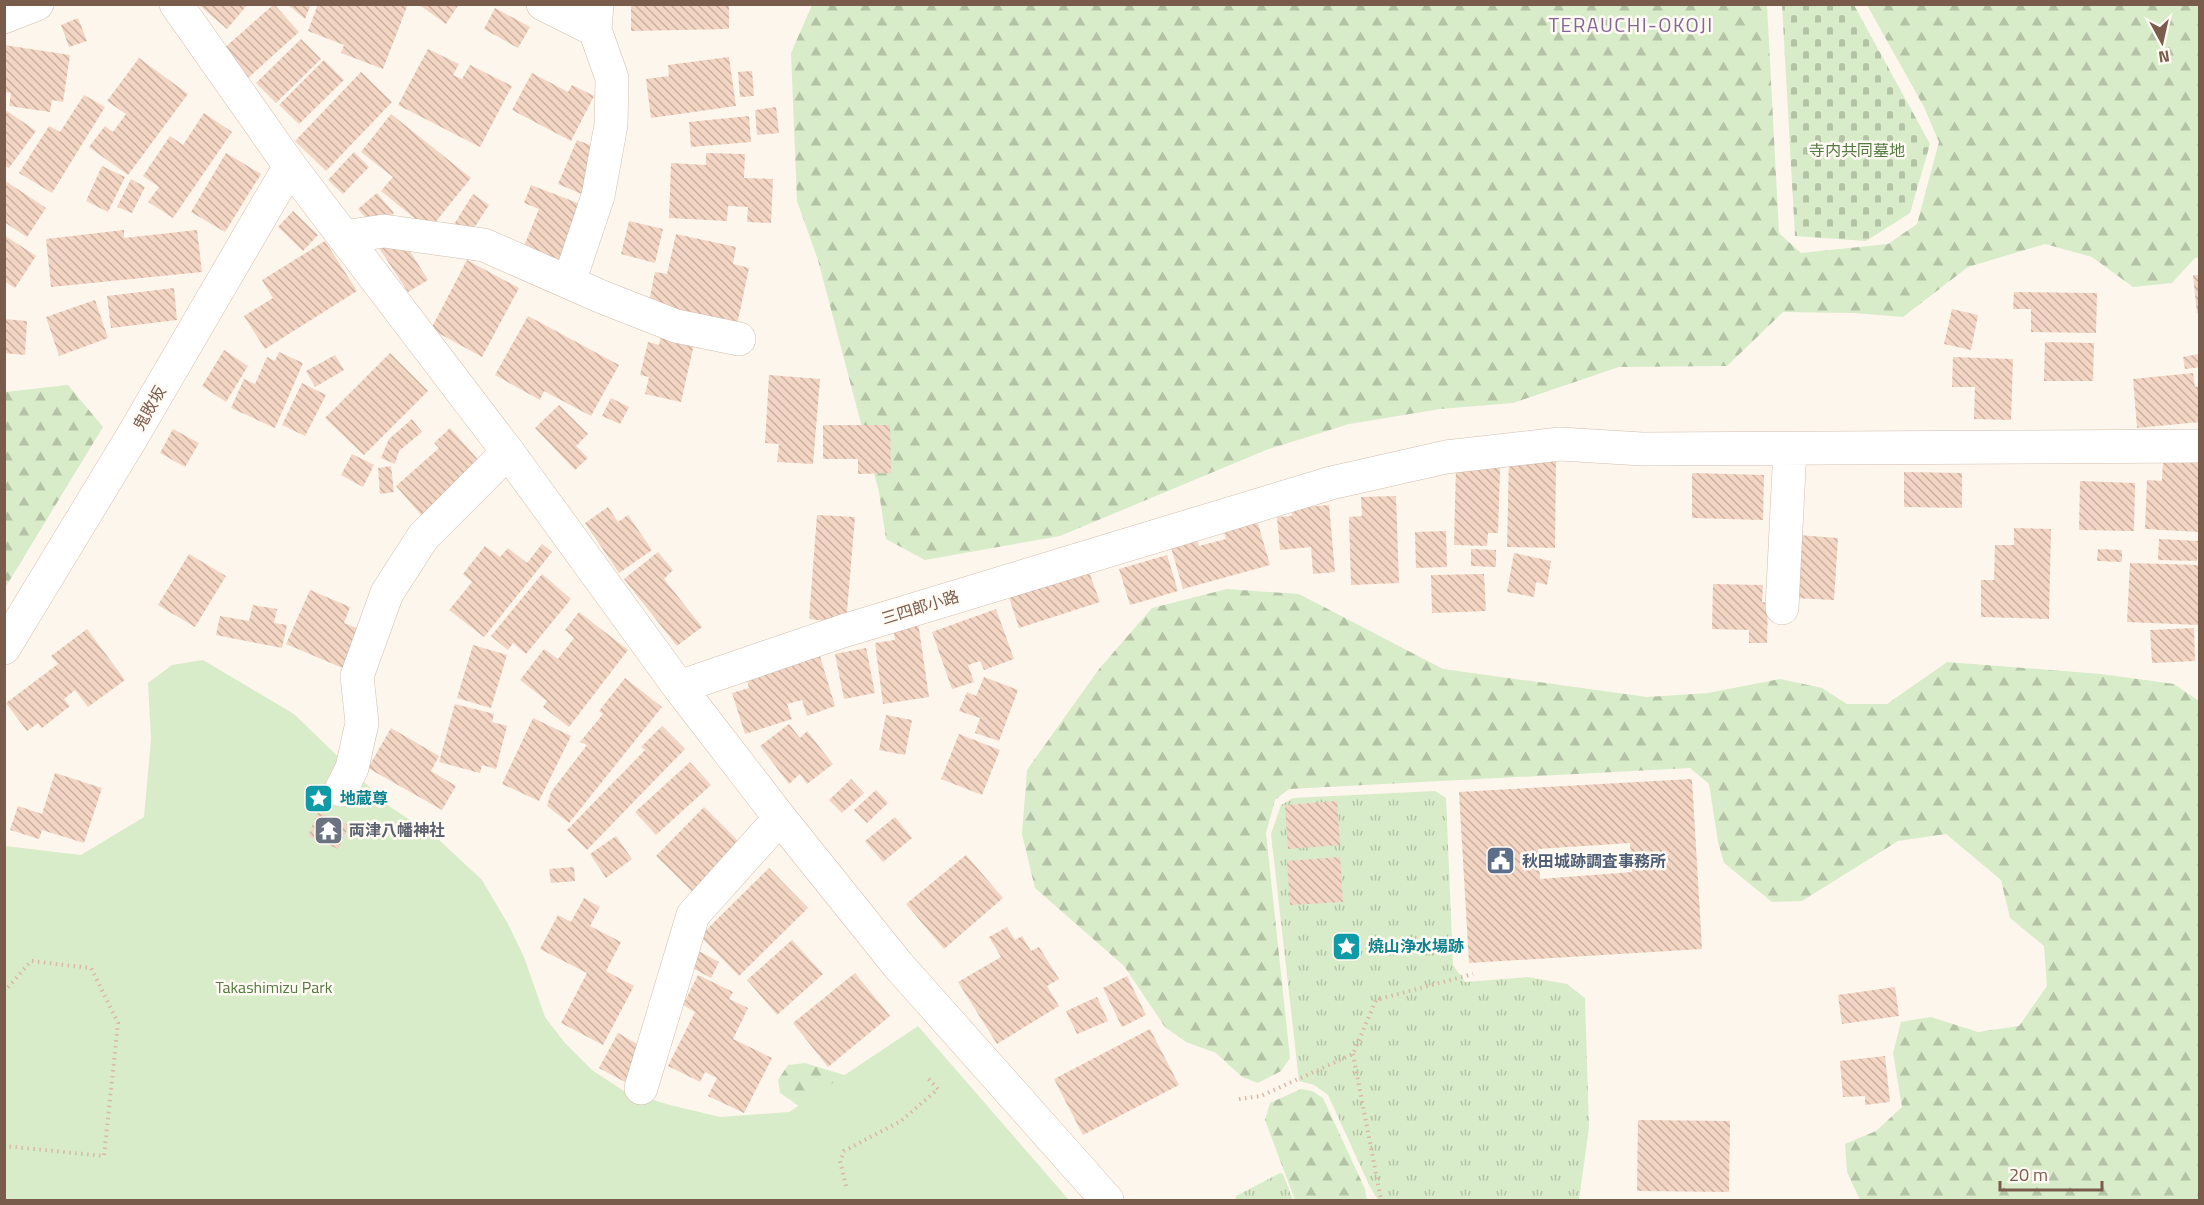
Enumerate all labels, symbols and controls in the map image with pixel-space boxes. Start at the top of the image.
district label: TERAUCHI-OKOJI [1548,9,1714,40]
north arrow [2132,12,2192,72]
text: N [2157,44,2171,70]
park label: 寺内共同墓地 [1809,138,1905,162]
street label: 鬼敗坂 [127,381,171,435]
street label: 三四郎小路 [878,584,962,630]
place icon: 地蔵尊 [303,782,335,814]
place label: 地蔵尊 [340,786,388,810]
temple icon: 両津八幡神社 [312,814,344,846]
place label: 両津八幡神社 [349,818,445,842]
public building icon: 秋田城跡調査事務所 [1485,845,1517,877]
place label: 秋田城跡調査事務所 [1522,849,1666,873]
place icon: 焼山浄水場跡 [1331,930,1363,962]
place label: 焼山浄水場跡 [1368,934,1464,958]
park label: Takashimizu Park [216,975,333,999]
scale bar [2000,1154,2102,1192]
text: 20 m [2009,1161,2048,1188]

